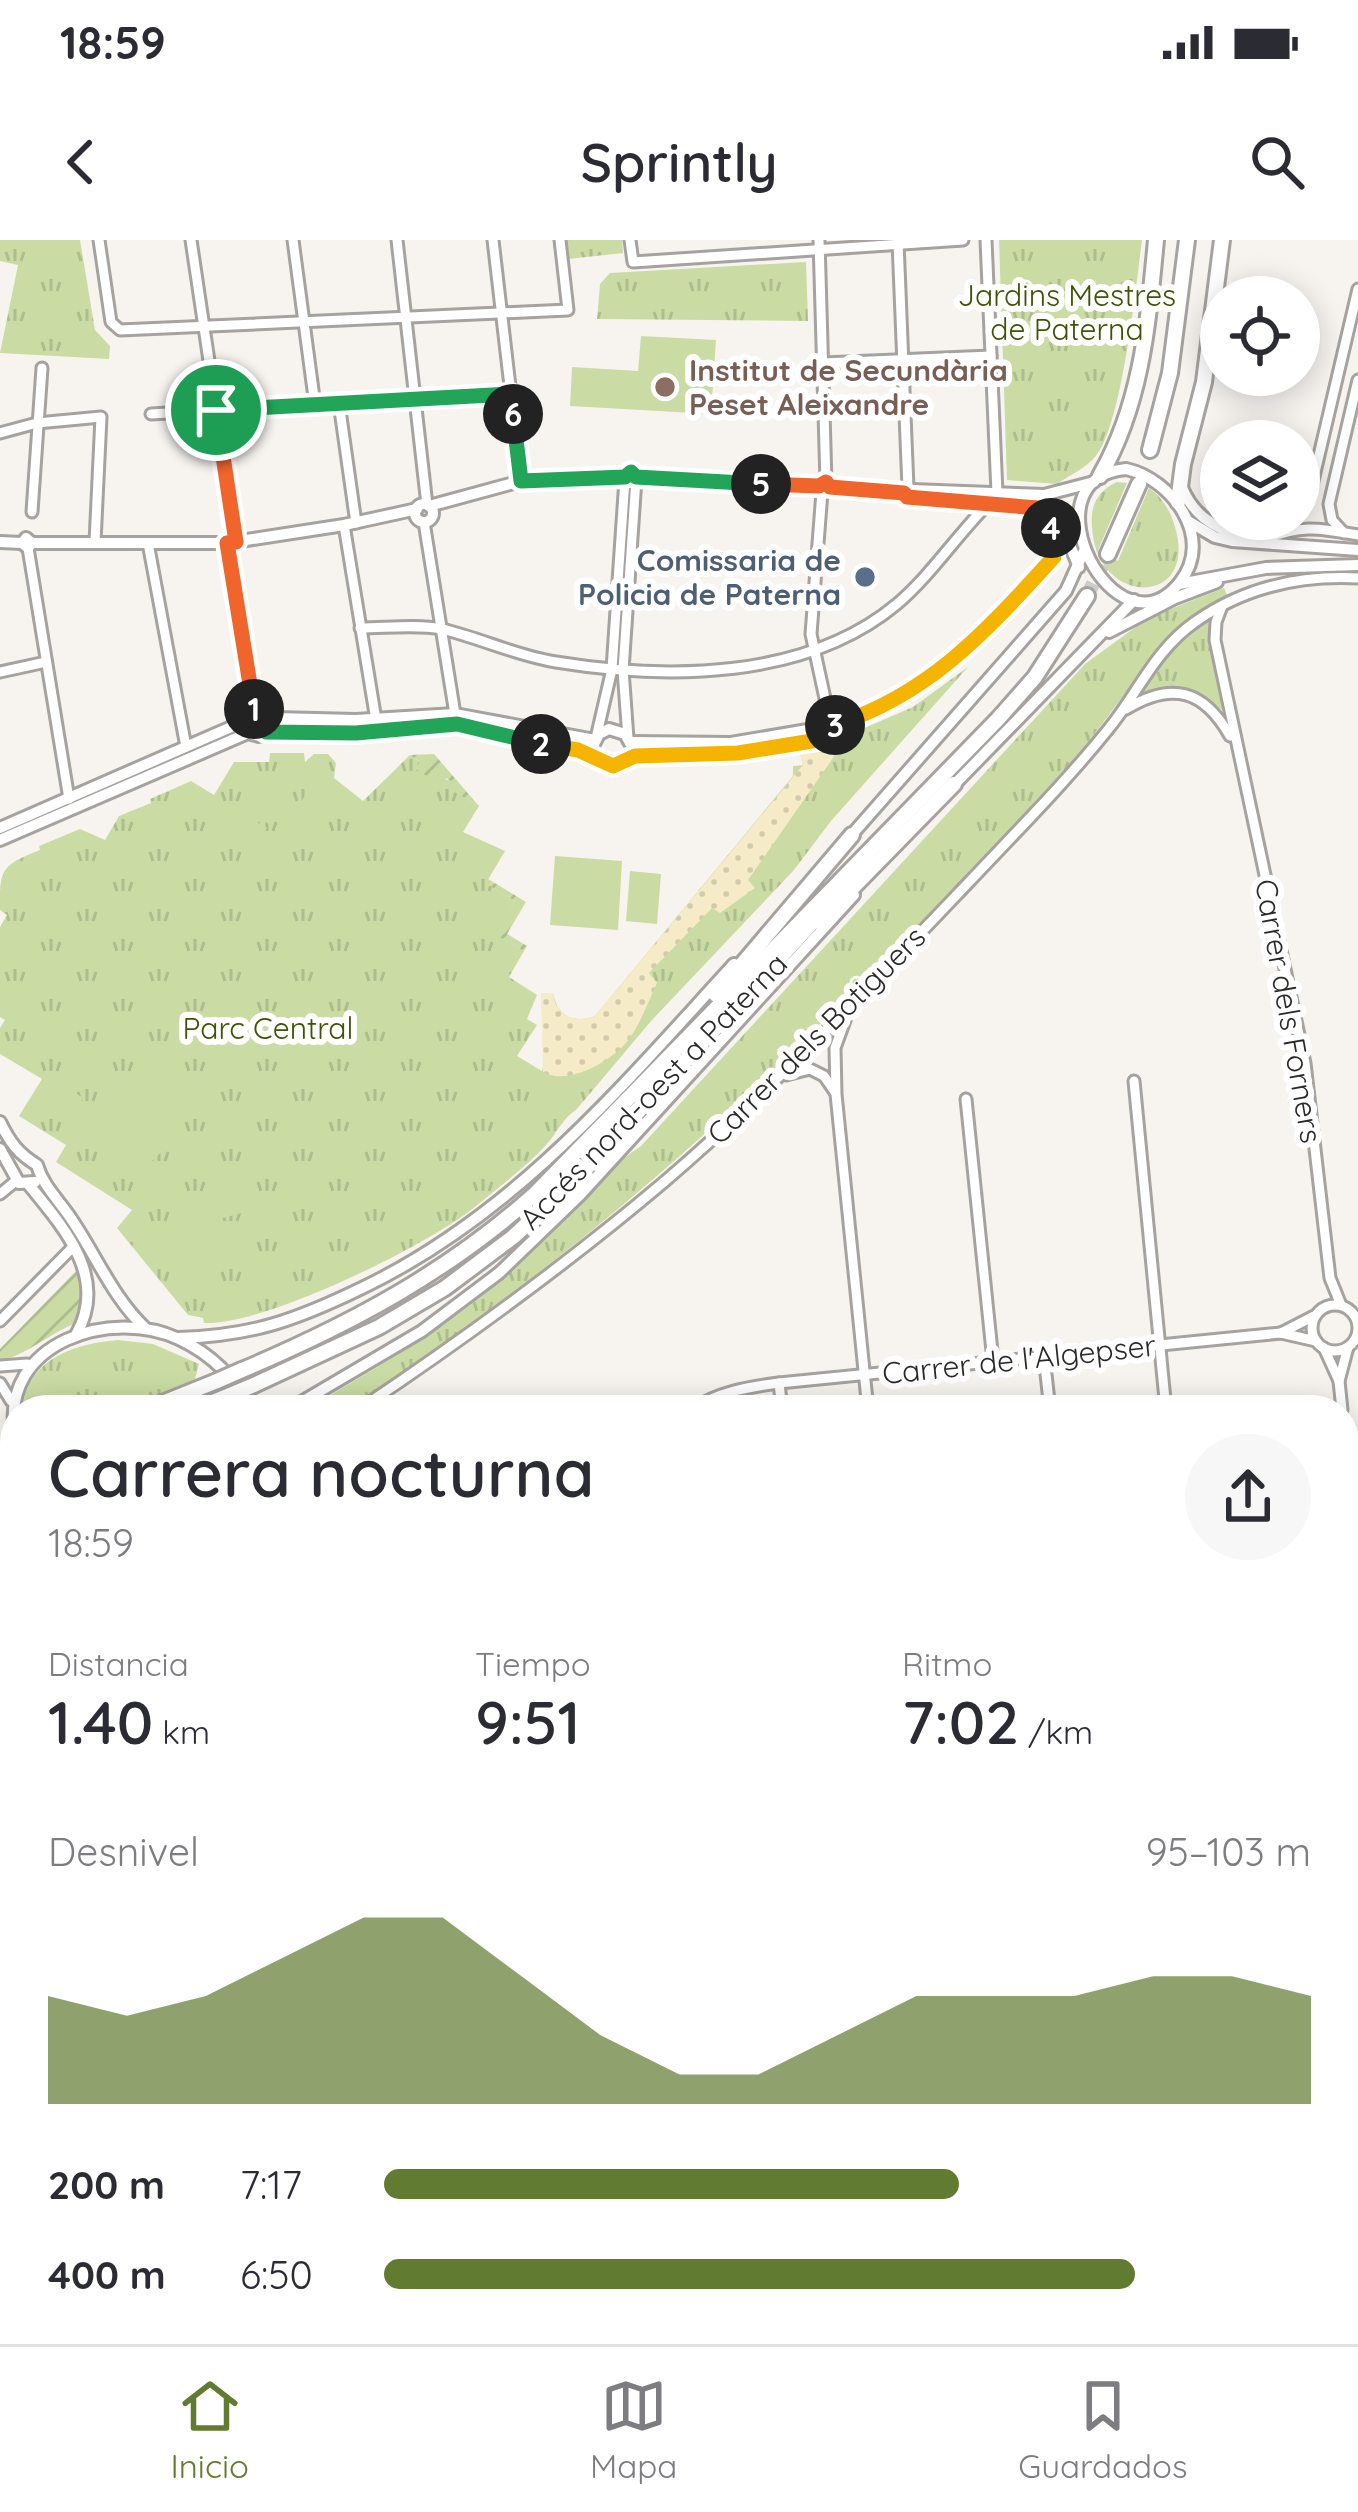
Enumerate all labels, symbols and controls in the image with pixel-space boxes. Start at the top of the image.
text: 18:59 [60,14,166,70]
text: Sprintly [580,128,778,196]
icon: back [48,129,114,195]
icon: search [1244,129,1310,195]
park label: Jardins Mestres de Paterna [958,276,1176,348]
map controls [1200,276,1320,540]
button: locate [1200,276,1320,396]
place label: Institut de Secundària Peset Aleixandre [689,351,1008,423]
pin [165,359,267,461]
marker: Institut de Secundària Peset Aleixandre [652,374,678,400]
icon: arrive [183,377,249,443]
pin: 6 [483,384,543,444]
text: 6 [504,393,522,434]
button: layers [1200,420,1320,540]
pin: 5 [731,454,791,514]
text: 5 [751,463,771,504]
pin: 4 [1021,498,1081,558]
text: 4 [1041,507,1061,548]
place label: Comissaria de Policia de Paterna [578,541,841,613]
marker: Comissaria de Policia de Paterna [852,564,878,590]
pin: 1 [224,679,284,739]
text: 1 [248,688,260,729]
pin: 3 [805,695,865,755]
text: 3 [826,704,844,745]
pin: 2 [511,714,571,774]
text: 2 [532,723,550,764]
street label: Carrer dels Forners [1247,876,1331,1146]
street label: Carrer dels Botiguers [699,918,933,1152]
street label: Accés nord-oest a Paterna [511,945,795,1237]
park label: Parc Central [183,1009,353,1047]
street label: Carrer de l'Algepser [880,1326,1158,1392]
text: Carrera nocturna [48,1431,594,1514]
button: share [1185,1434,1311,1560]
text: 18:59 [48,1518,134,1567]
text: Distancia [48,1643,189,1684]
text: Tiempo [475,1643,591,1684]
text: Ritmo [902,1643,992,1684]
text: 1.40 [48,1684,153,1759]
text: 9:51 [475,1684,580,1759]
text: 7:02 [902,1684,1019,1759]
text: km [153,1711,210,1752]
text: /km [1019,1711,1093,1752]
text: Desnivel [48,1827,199,1876]
text: 95–103 m [1146,1827,1311,1876]
text: 200 m [48,2160,165,2209]
text: 7:17 [240,2160,302,2209]
text: 400 m [48,2250,166,2299]
text: 6:50 [240,2250,313,2299]
tab: Inicio [171,2373,249,2486]
tab: Mapa [590,2373,677,2486]
tab: Guardados [1018,2373,1187,2486]

